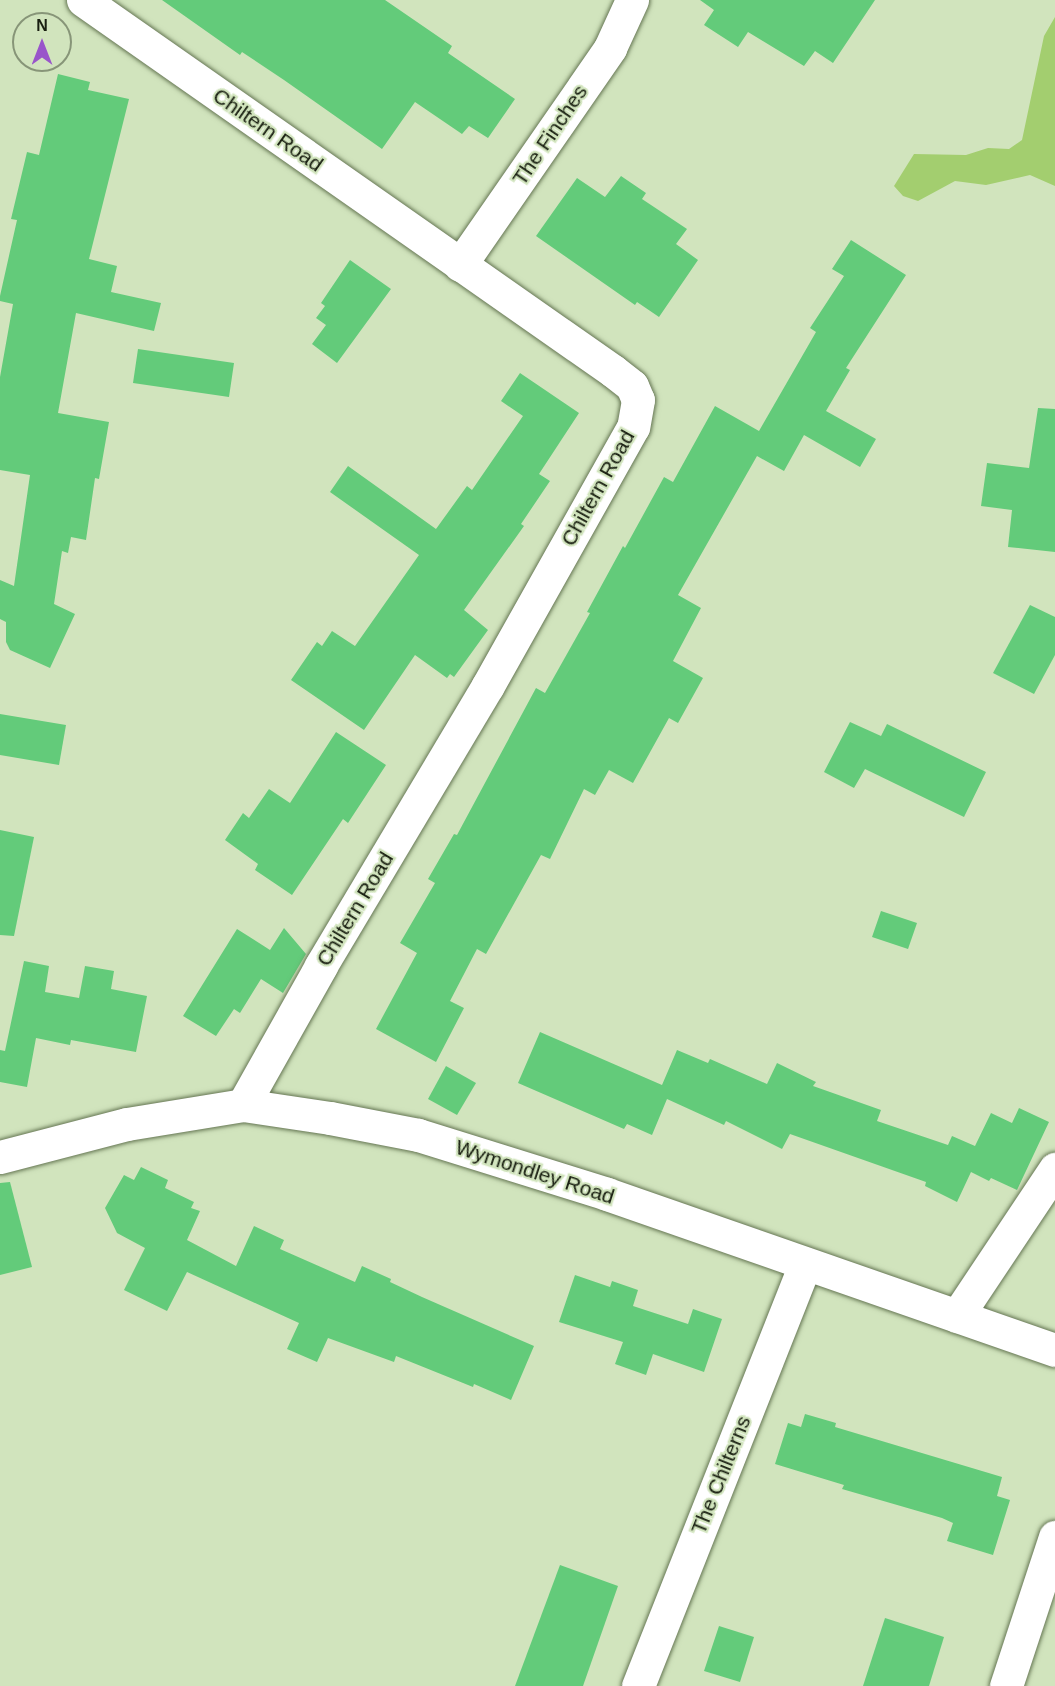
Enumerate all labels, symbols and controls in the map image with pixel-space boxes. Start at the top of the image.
north arrow [12,12,72,72]
text: N [36,17,48,34]
street label: The Finches [507,80,593,190]
street label: Chiltern Road [208,83,328,177]
street label: Chiltern Road [556,426,640,550]
street label: Chiltern Road [311,847,399,971]
street label: Wymondley Road [452,1134,618,1210]
street label: The Chilterns [686,1412,756,1538]

